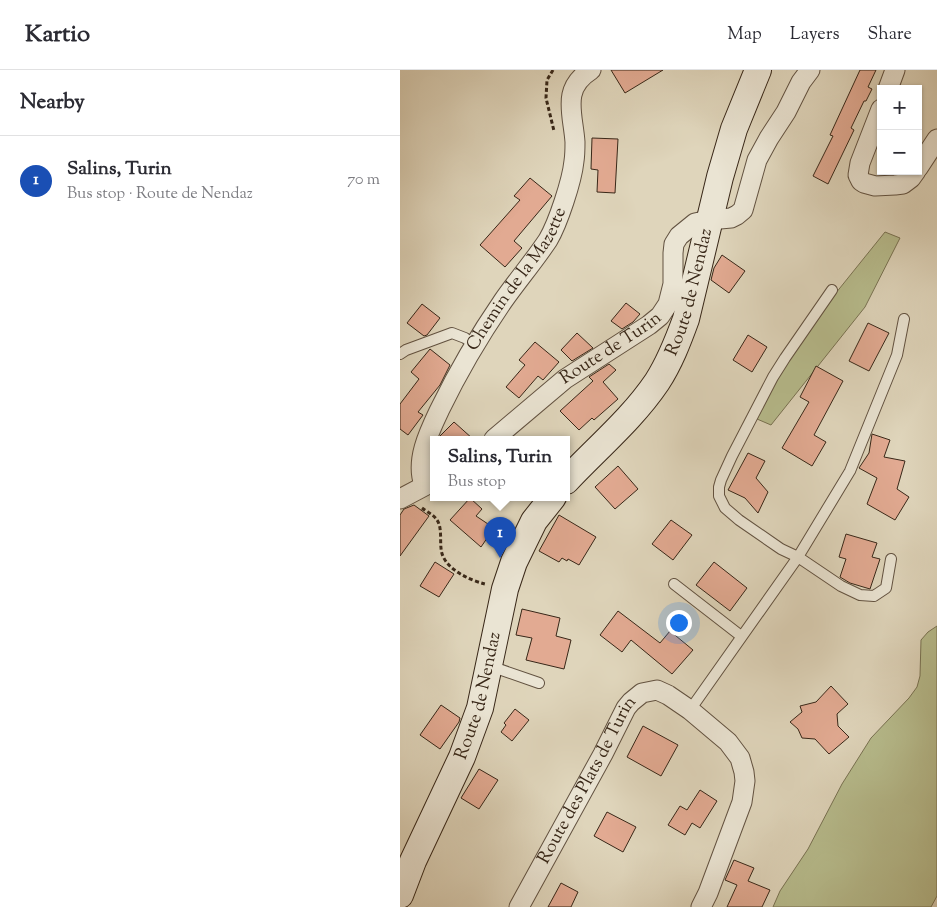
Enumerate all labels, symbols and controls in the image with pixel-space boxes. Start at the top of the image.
text: Kartio [25,18,90,52]
text: Map [727,22,762,48]
text: Layers [790,22,840,48]
text: Share [868,22,912,48]
map controls [877,85,922,175]
button: + [877,85,922,130]
text: Nearby [20,88,85,118]
button: − [877,130,922,175]
text: Salins, Turin [67,156,172,183]
text: 1 [33,169,39,192]
text: 70 m [347,169,380,192]
text: Bus stop · Route de Nendaz [67,183,253,206]
street label: Chemin de la Mazette [461,204,574,356]
street label: Route de Nendaz [660,226,720,360]
street label: Route de Turin [555,306,668,392]
popup [430,436,570,501]
text: Salins, Turin [448,444,552,471]
text: Bus stop [448,471,506,494]
pin: 1 [484,517,516,558]
your location [666,610,692,636]
street label: Route de Nendaz [449,630,509,763]
street label: Route des Plats de Turin [532,691,644,869]

